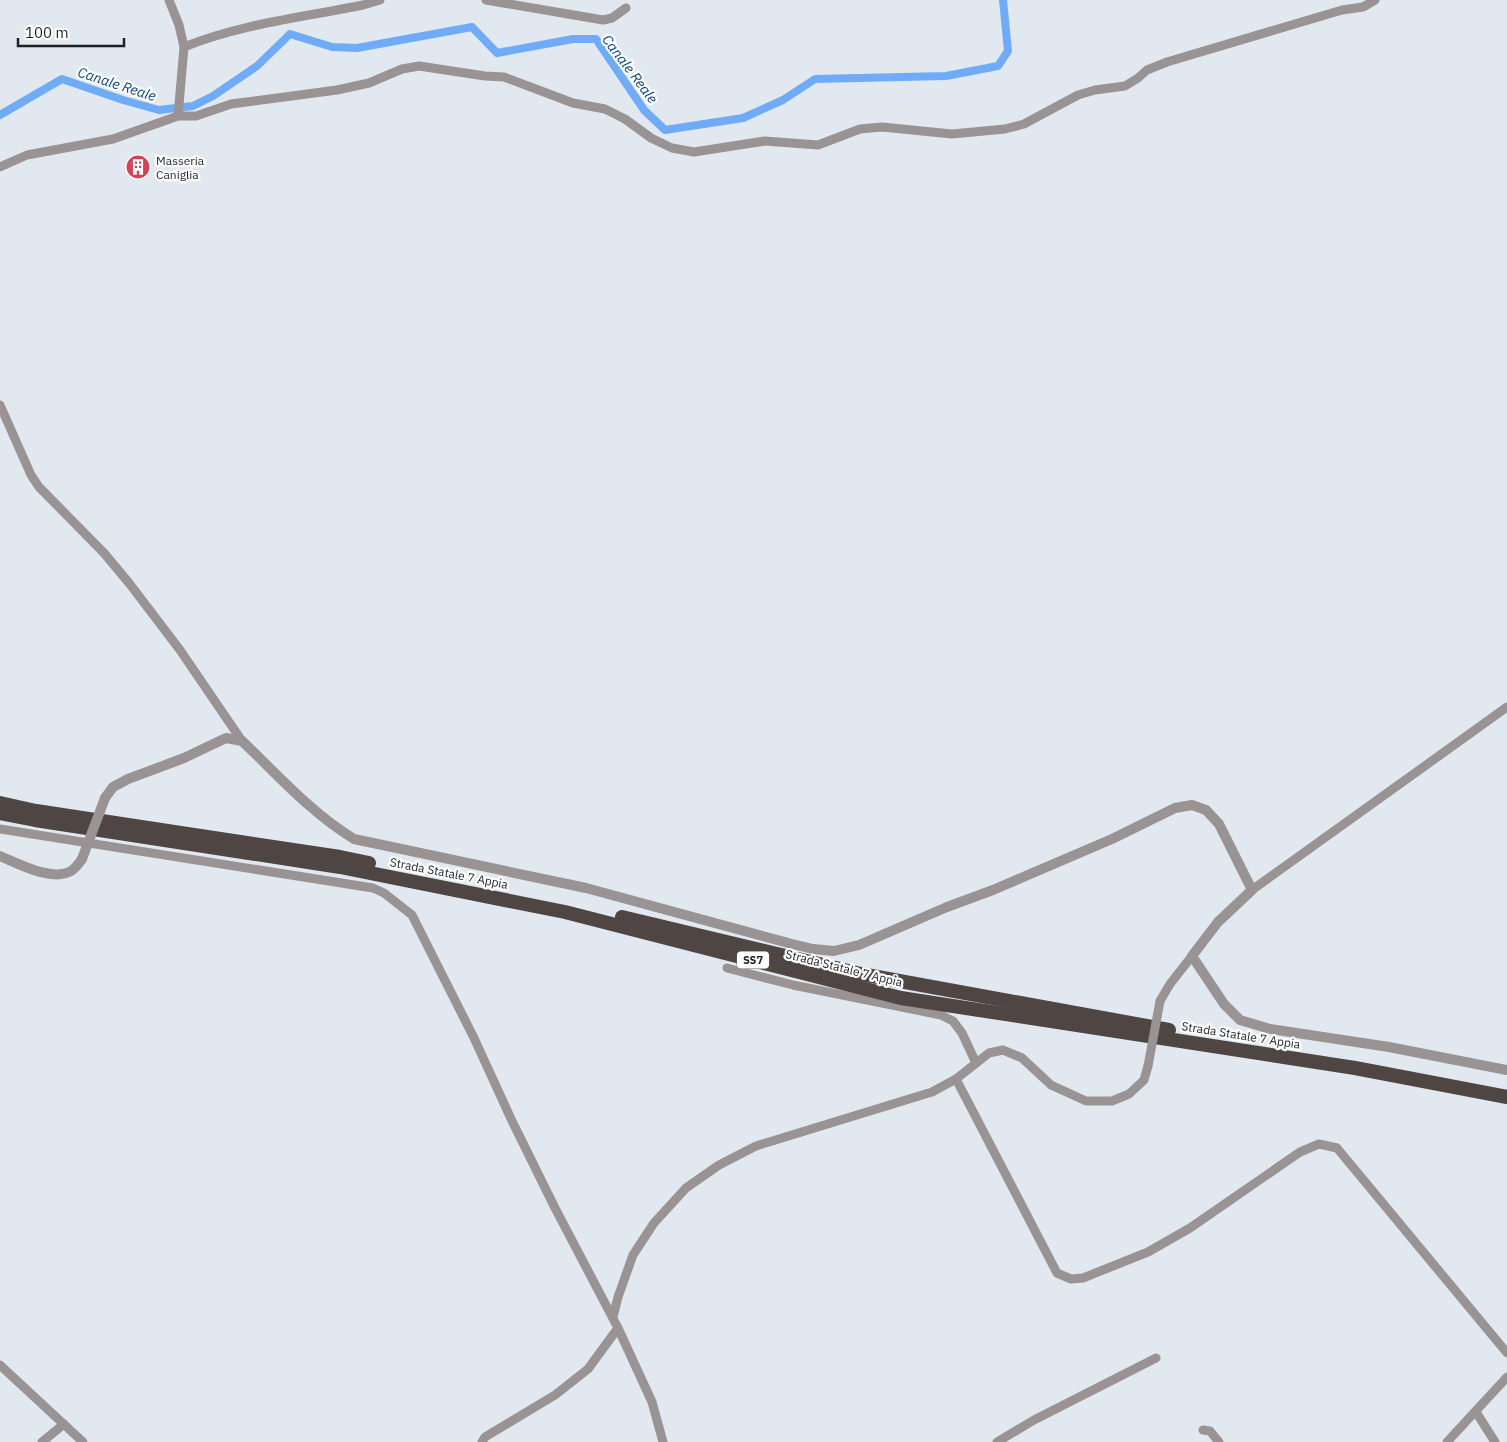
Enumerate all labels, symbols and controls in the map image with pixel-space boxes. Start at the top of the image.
scale bar [18,15,124,47]
text: 100 m [25,23,69,42]
water label: Canale Reale [598,31,662,107]
water label: Canale Reale [76,63,158,105]
place label: Masseria Caniglia [156,153,205,182]
building icon: Masseria Caniglia [125,154,151,180]
street label: Strada Statale 7 Appia [389,854,510,892]
street label: Strada Statale 7 Appia [784,946,905,990]
road number: SS7 [737,952,769,968]
street label: Strada Statale 7 Appia [1181,1018,1302,1052]

